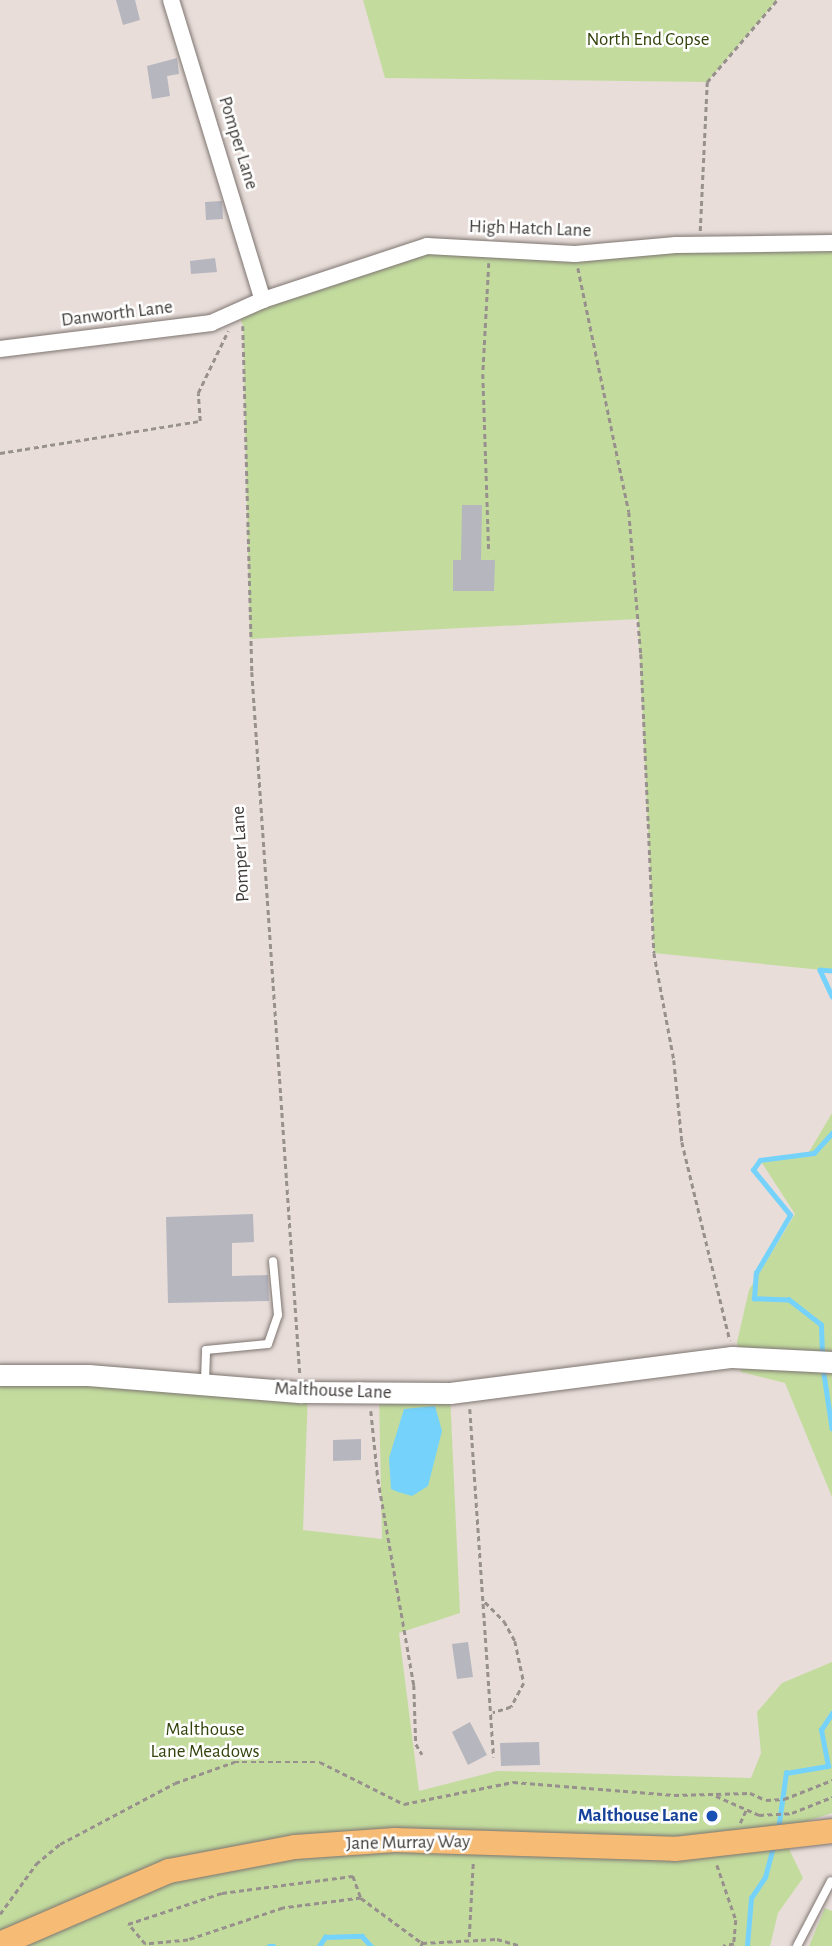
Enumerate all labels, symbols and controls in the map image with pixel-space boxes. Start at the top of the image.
park label: North End Copse [587,29,709,51]
street label: Pomper Lane [213,94,263,192]
street label: High Hatch Lane [468,215,592,243]
street label: Danworth Lane [60,296,174,332]
street label: Pomper Lane [227,805,255,903]
street label: Malthouse Lane [274,1378,392,1404]
park label: Malthouse Lane Meadows [150,1719,260,1763]
place label: Malthouse Lane [578,1805,698,1827]
marker: Malthouse Lane [704,1808,720,1824]
street label: Jane Murray Way [346,1831,470,1855]

